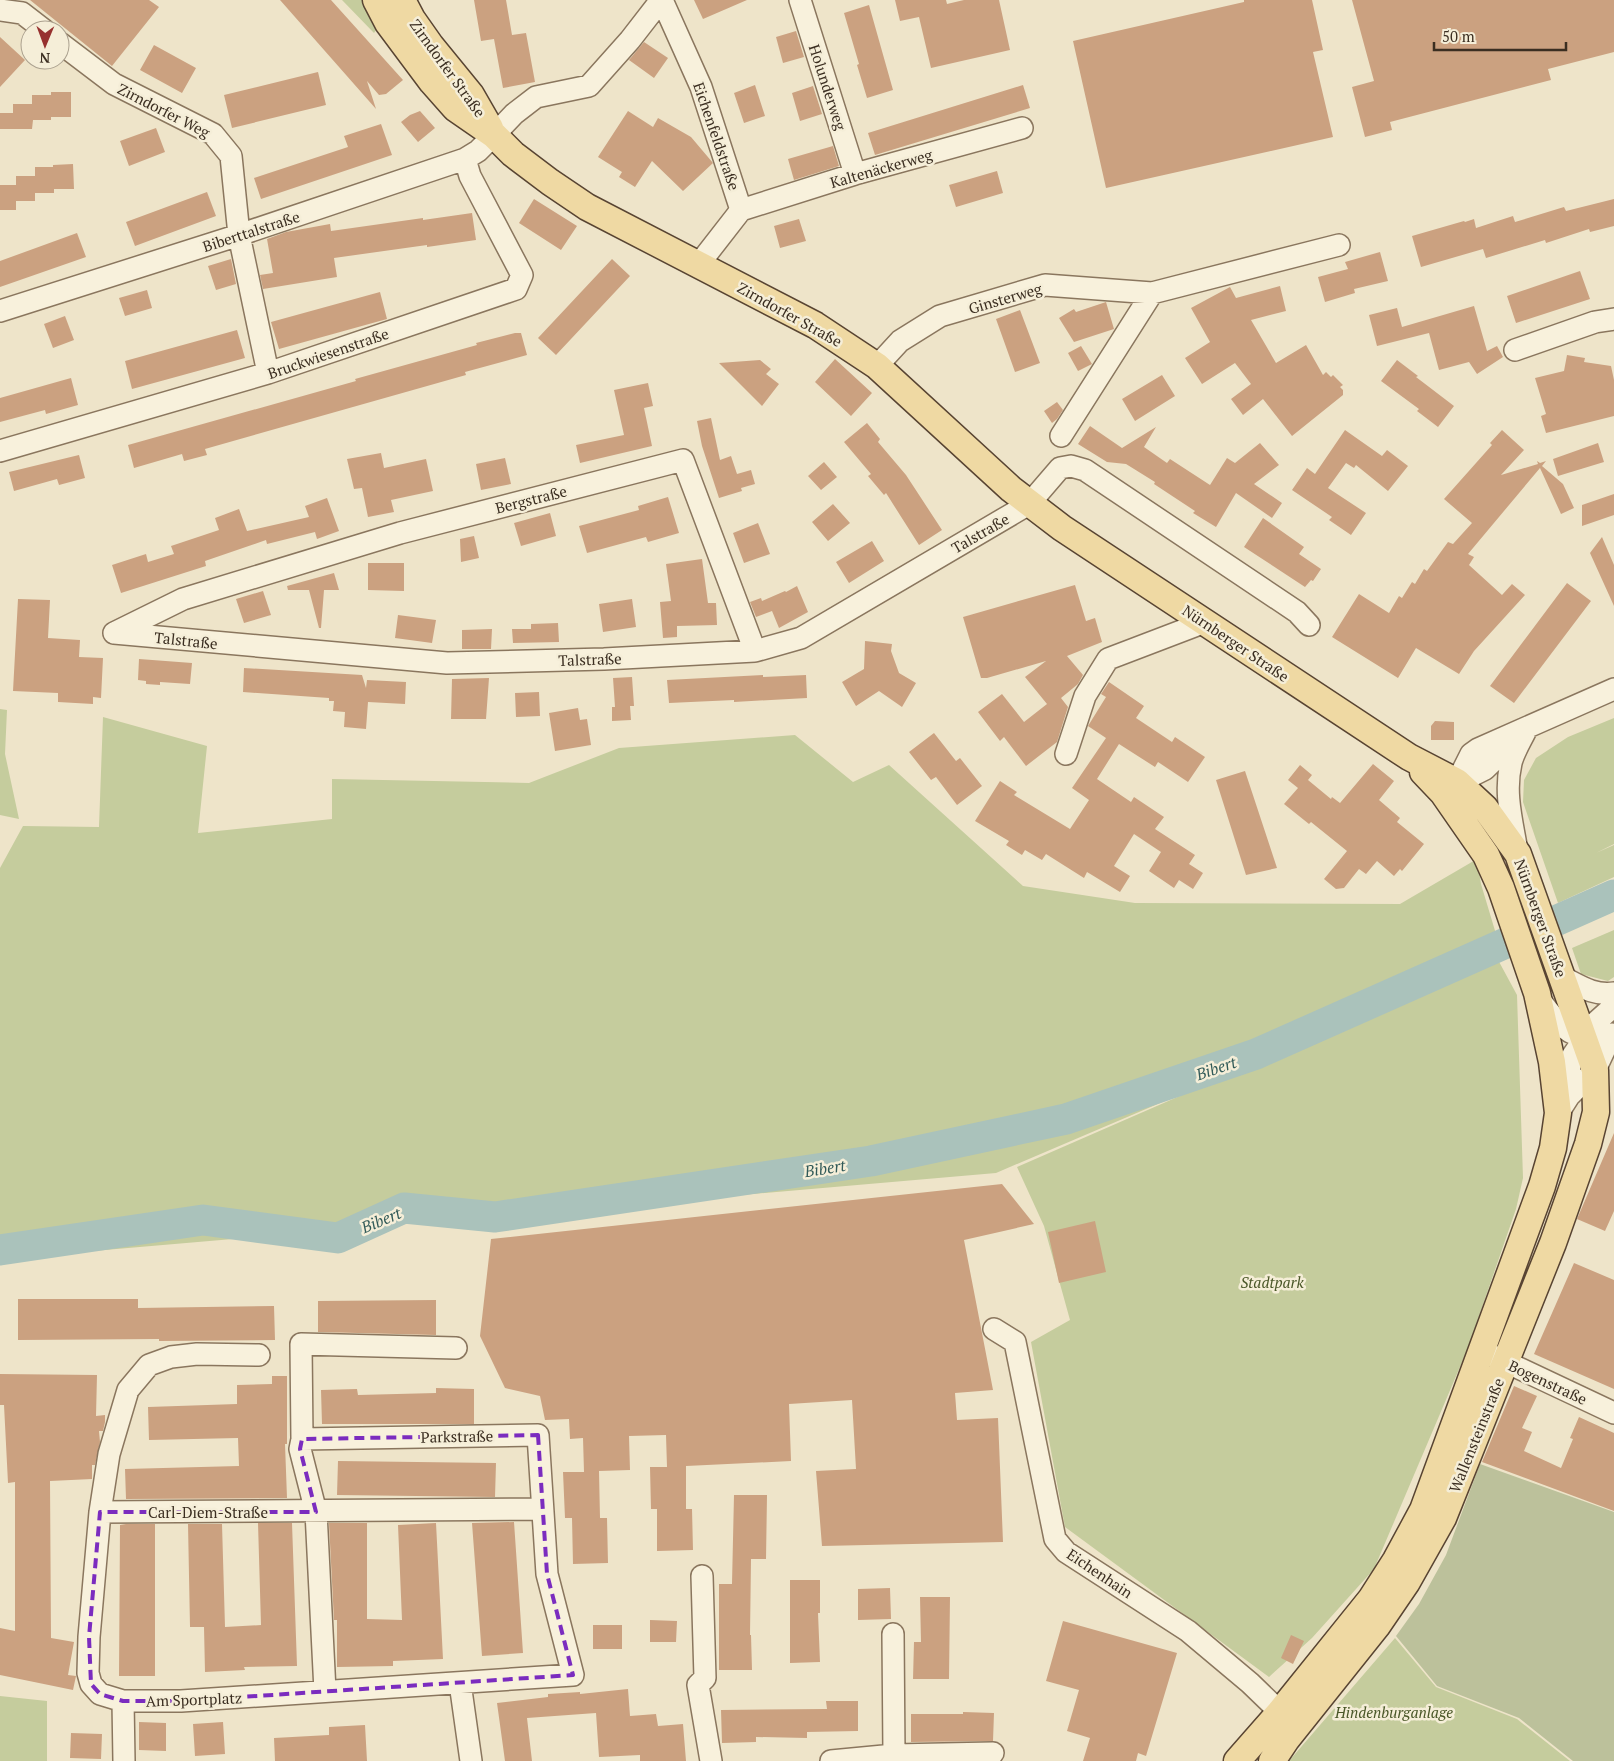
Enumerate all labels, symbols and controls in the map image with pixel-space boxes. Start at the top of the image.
street label: Zirndorfer Straße [406,15,490,121]
north arrow [20,20,70,70]
scale bar [1434,20,1566,52]
text: 50 m [1442,26,1475,46]
street label: Holunderweg [805,41,852,134]
text: N [39,49,50,68]
street label: Zirndorfer Weg [114,78,215,142]
street label: Eichenfeldstraße [689,79,745,193]
street label: Kaltenäckerweg [827,144,936,192]
street label: Biberttalstraße [200,206,302,256]
street label: Zirndorfer Straße [734,277,846,351]
street label: Ginsterweg [966,278,1045,318]
street label: Bruckwiesenstraße [265,323,391,383]
street label: Bergstraße [493,480,569,518]
street label: Talstraße [948,508,1012,558]
street label: Nürnberger Straße [1179,600,1293,686]
street label: Talstraße [153,627,219,653]
street label: Talstraße [558,648,622,670]
street label: Nürnberger Straße [1510,856,1572,980]
water label: Bibert [1192,1051,1240,1085]
water label: Bibert [802,1154,848,1182]
water label: Bibert [357,1202,405,1239]
park label: Stadtpark [1240,1272,1304,1292]
street label: Bogenstraße [1506,1355,1590,1409]
street label: Wallensteinstraße [1444,1375,1508,1495]
street label: Parkstraße [421,1425,493,1447]
street label: Carl-Diem-Straße [148,1502,268,1522]
street label: Eichenhain [1063,1544,1137,1602]
street label: Am Sportplatz [145,1687,243,1711]
park label: Hindenburganlage [1334,1702,1453,1722]

